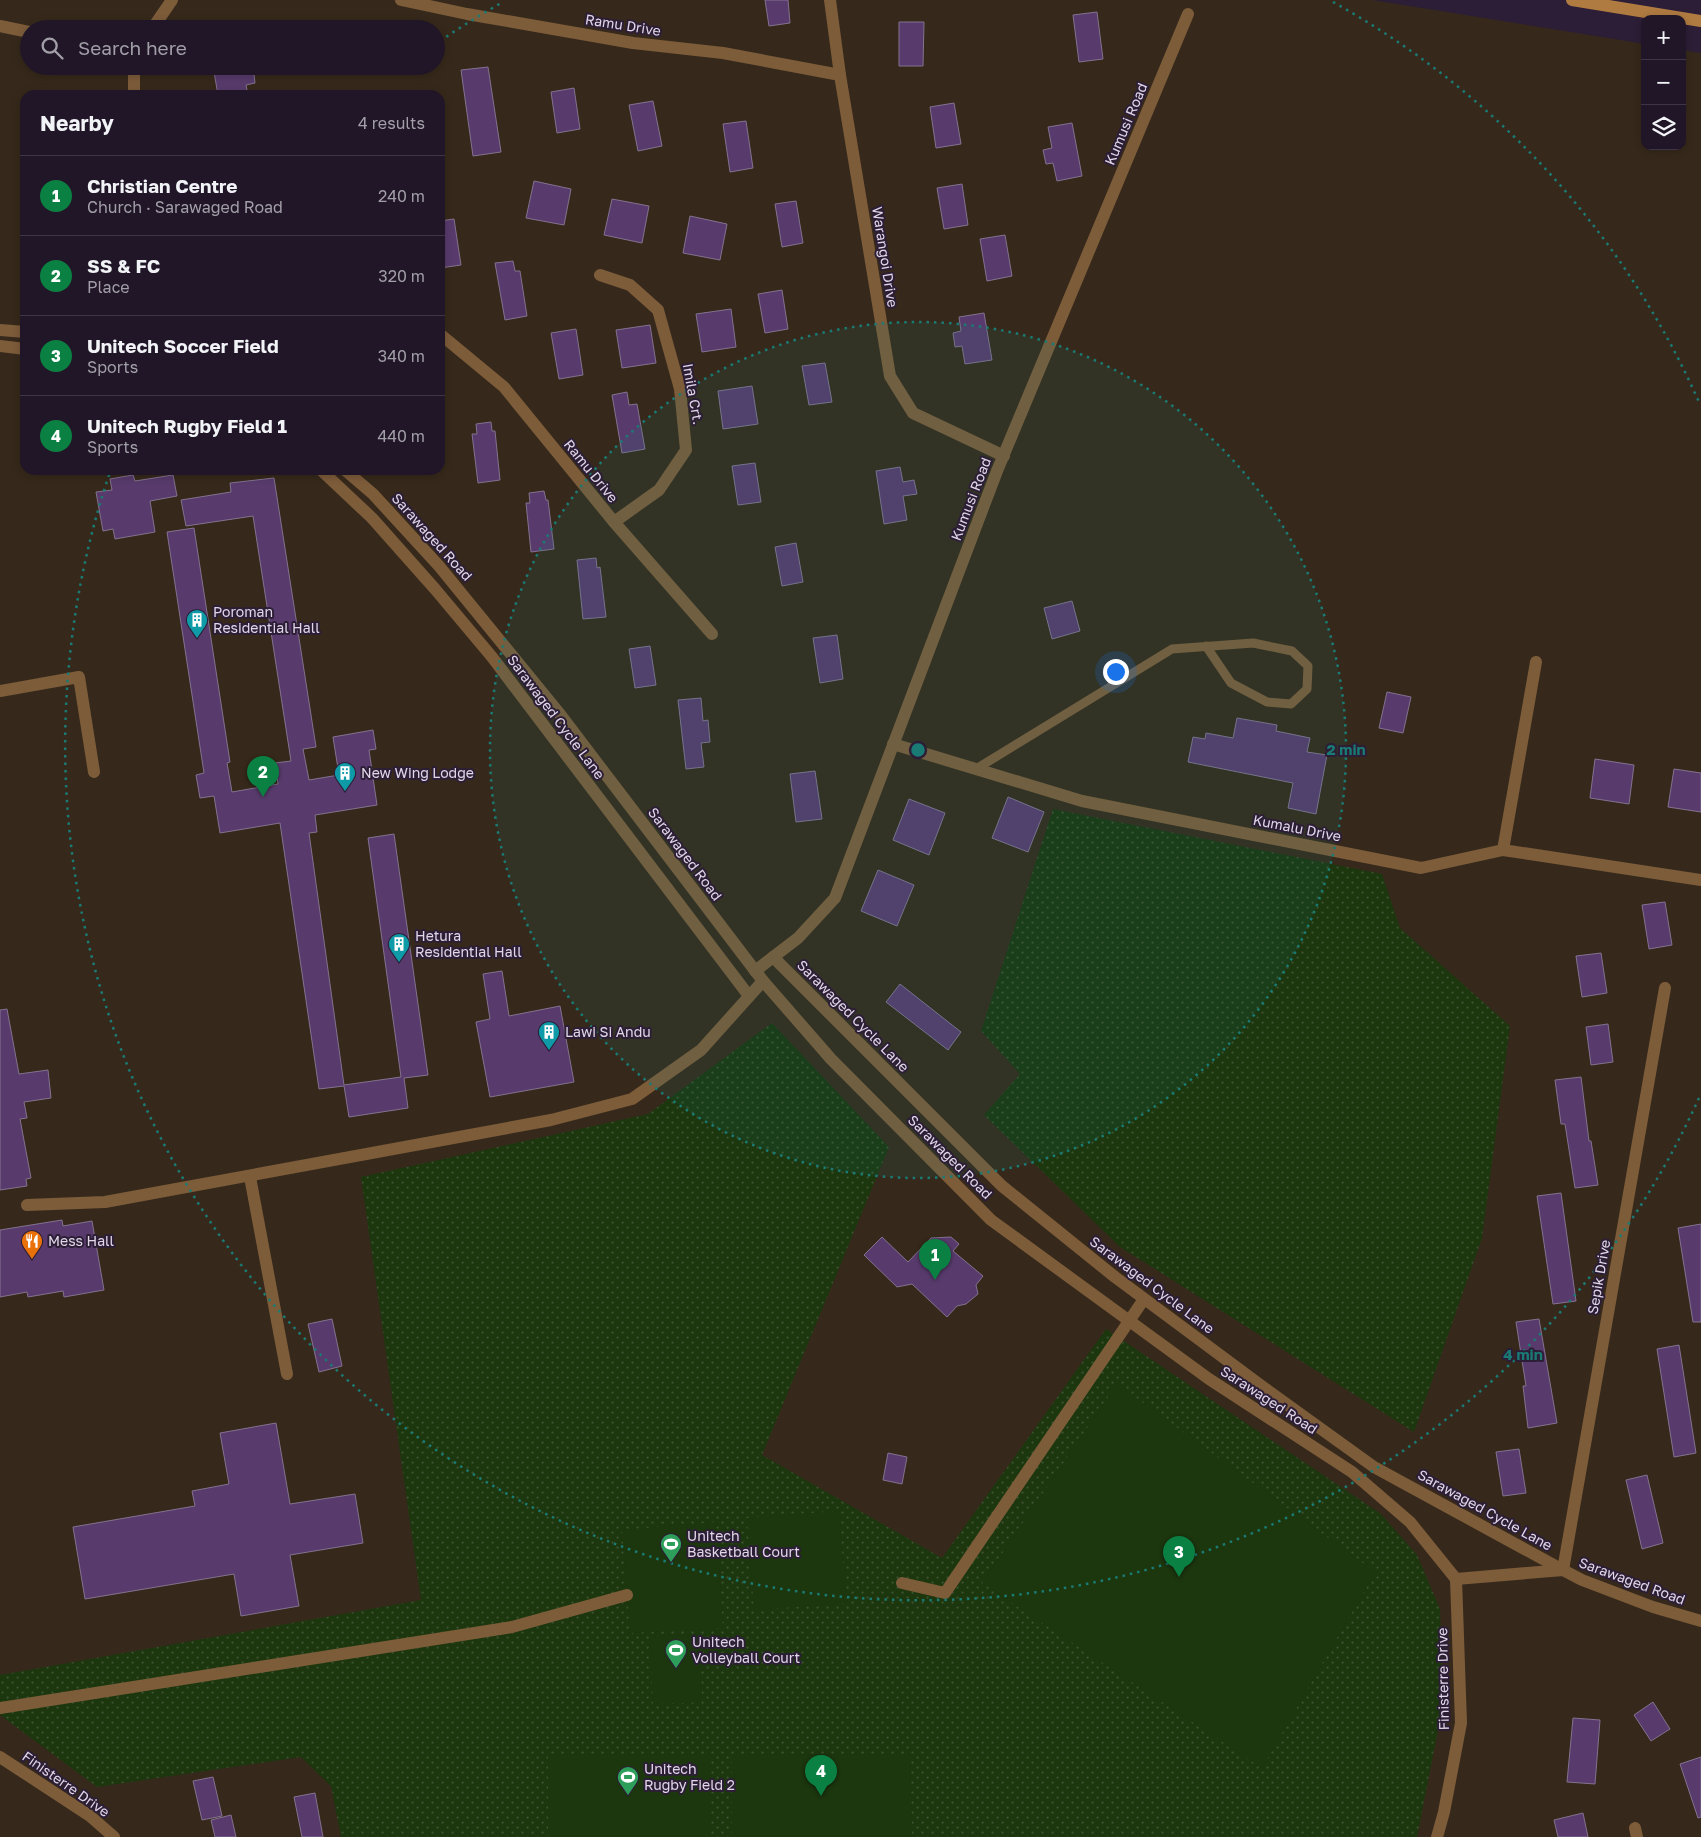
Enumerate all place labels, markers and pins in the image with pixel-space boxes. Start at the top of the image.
place label: Poroman Residential Hall [213,603,320,636]
building icon: Poroman Residential Hall [185,608,209,639]
centre of rings [909,741,927,759]
pin: 2 [247,756,279,797]
building icon: New Wing Lodge [333,761,357,792]
place label: New Wing Lodge [361,764,474,781]
place label: Hetura Residential Hall [415,927,522,960]
building icon: Hetura Residential Hall [387,932,411,963]
building icon: Lawi Si Andu [537,1020,561,1051]
place label: Lawi Si Andu [565,1023,651,1040]
restaurant icon: Mess Hall [20,1229,44,1260]
place label: Mess Hall [48,1232,114,1249]
pin: 1 [919,1239,951,1280]
place label: Unitech Basketball Court [687,1527,800,1560]
sports icon: Unitech Basketball Court [659,1532,683,1563]
pin: 3 [1163,1536,1195,1577]
place label: Unitech Volleyball Court [692,1633,800,1666]
sports icon: Unitech Volleyball Court [664,1638,688,1669]
pin: 4 [805,1755,837,1796]
place label: Unitech Rugby Field 2 [644,1760,735,1793]
sports icon: Unitech Rugby Field 2 [616,1765,640,1796]

